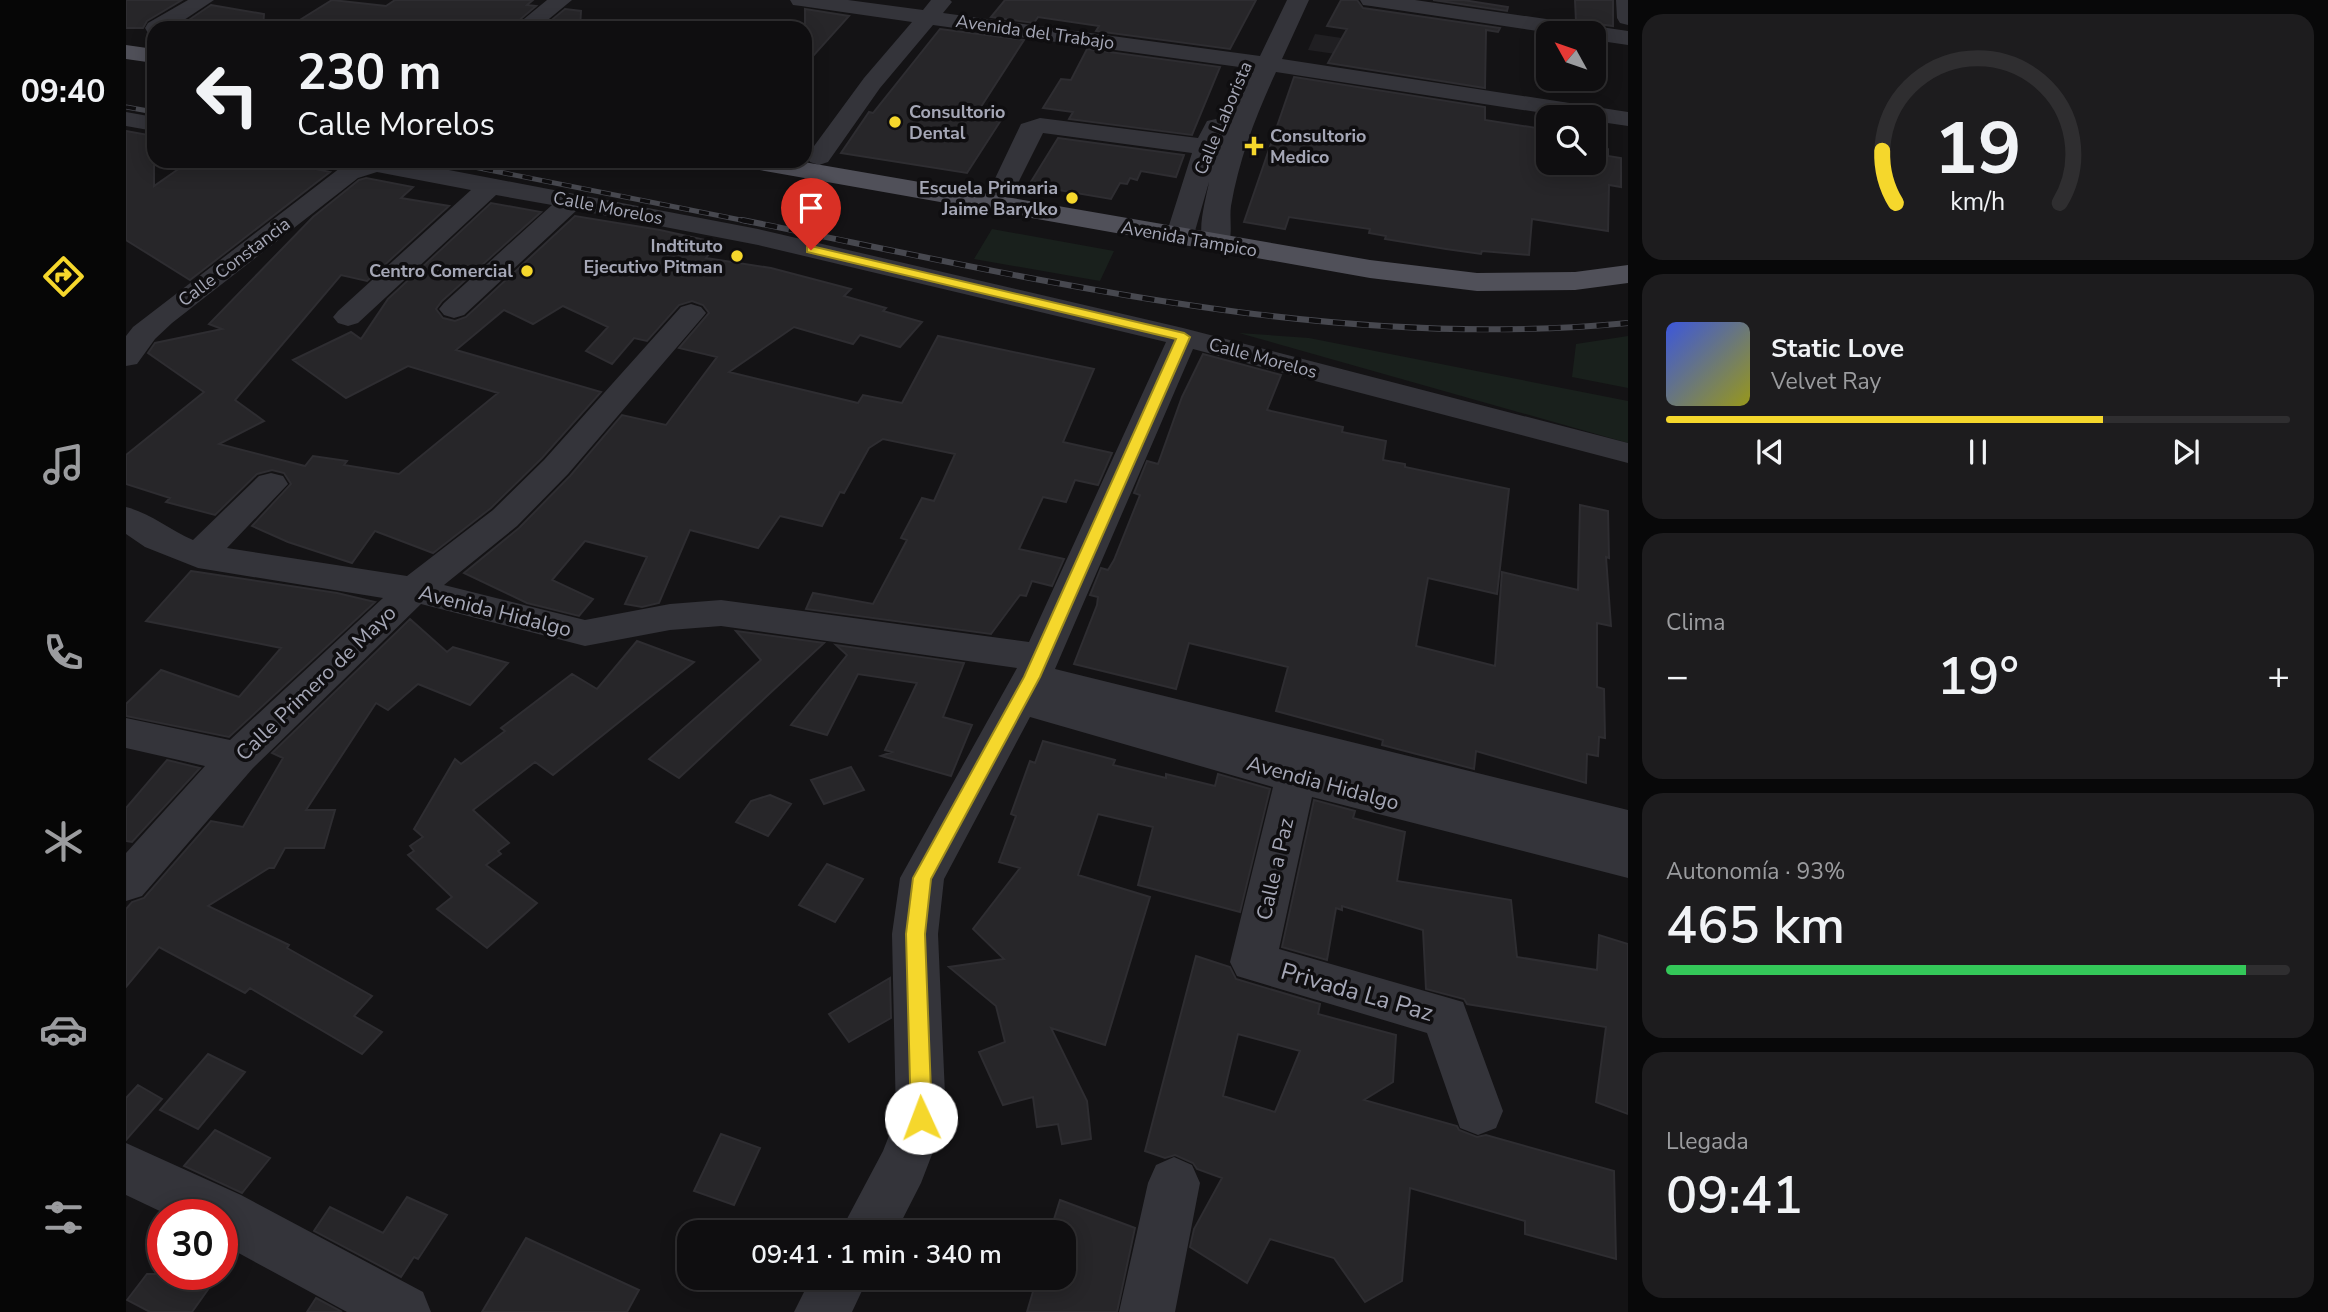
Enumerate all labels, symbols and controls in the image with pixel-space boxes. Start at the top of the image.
street label: Avenida del Trabajo [954,9,1116,55]
north arrow [1536,21,1606,91]
map controls [1536,21,1606,175]
text: 230 m [297,39,441,106]
icon: left [182,49,273,140]
street label: Calle Laborista [1188,58,1258,178]
text: 09:40 [21,70,105,113]
text: 19 [1934,99,2022,199]
place label: Consultorio Dental [909,100,1005,145]
text: Calle Morelos [297,103,495,146]
button: search [1536,105,1606,175]
marker: Consultorio Dental [887,114,903,130]
place label: Consultorio Medico [1270,124,1366,169]
marker: Consultorio Medico [1244,136,1264,156]
place label: Escuela Primaria Jaime Barylko [919,176,1058,221]
pin [781,178,841,250]
text: km/h [1950,185,2006,219]
street label: Calle Morelos [551,186,665,230]
icon: arrive [792,189,830,227]
marker: Escuela Primaria Jaime Barylko [1064,190,1080,206]
street label: Calle Constancia [173,212,295,312]
street label: Avenida Tampico [1119,215,1259,263]
place label: Indtituto Ejecutivo Pitman [583,234,723,279]
marker: Indtituto Ejecutivo Pitman [729,248,745,264]
icon: directions [39,252,88,301]
place label: Centro Comercial [369,259,513,283]
marker: Centro Comercial [519,263,535,279]
text: Static Love [1771,331,1904,366]
street label: Calle Morelos [1206,332,1320,384]
text: Velvet Ray [1771,366,1881,397]
icon: previous [1751,433,1789,471]
icon: pause [1959,433,1997,471]
icon: next [2167,433,2205,471]
icon: music [39,440,88,489]
street label: Avenida Hidalgo [416,578,574,644]
street label: Calle Primero de Mayo [230,599,402,767]
text: Clima [1666,607,1726,638]
icon: phone [39,628,88,677]
text: 19° [1937,641,2019,712]
text: − [1666,651,1689,702]
text: + [2267,651,2290,702]
street label: Avendia Hidalgo [1244,749,1402,817]
street label: Calle a Paz [1250,815,1300,923]
icon: climate [39,817,88,866]
text: Autonomía · 93% [1666,856,1846,887]
text: 465 km [1666,890,1845,961]
street label: Privada La Paz [1277,955,1437,1029]
icon: car [39,1005,88,1054]
position arrow [884,1081,958,1155]
text: Llegada [1666,1126,1749,1157]
text: 09:41 [1666,1160,1803,1231]
icon: filters [39,1193,88,1242]
speed limit sign: 30 [147,1199,238,1290]
text: 09:41 · 1 min · 340 m [751,1237,1002,1272]

